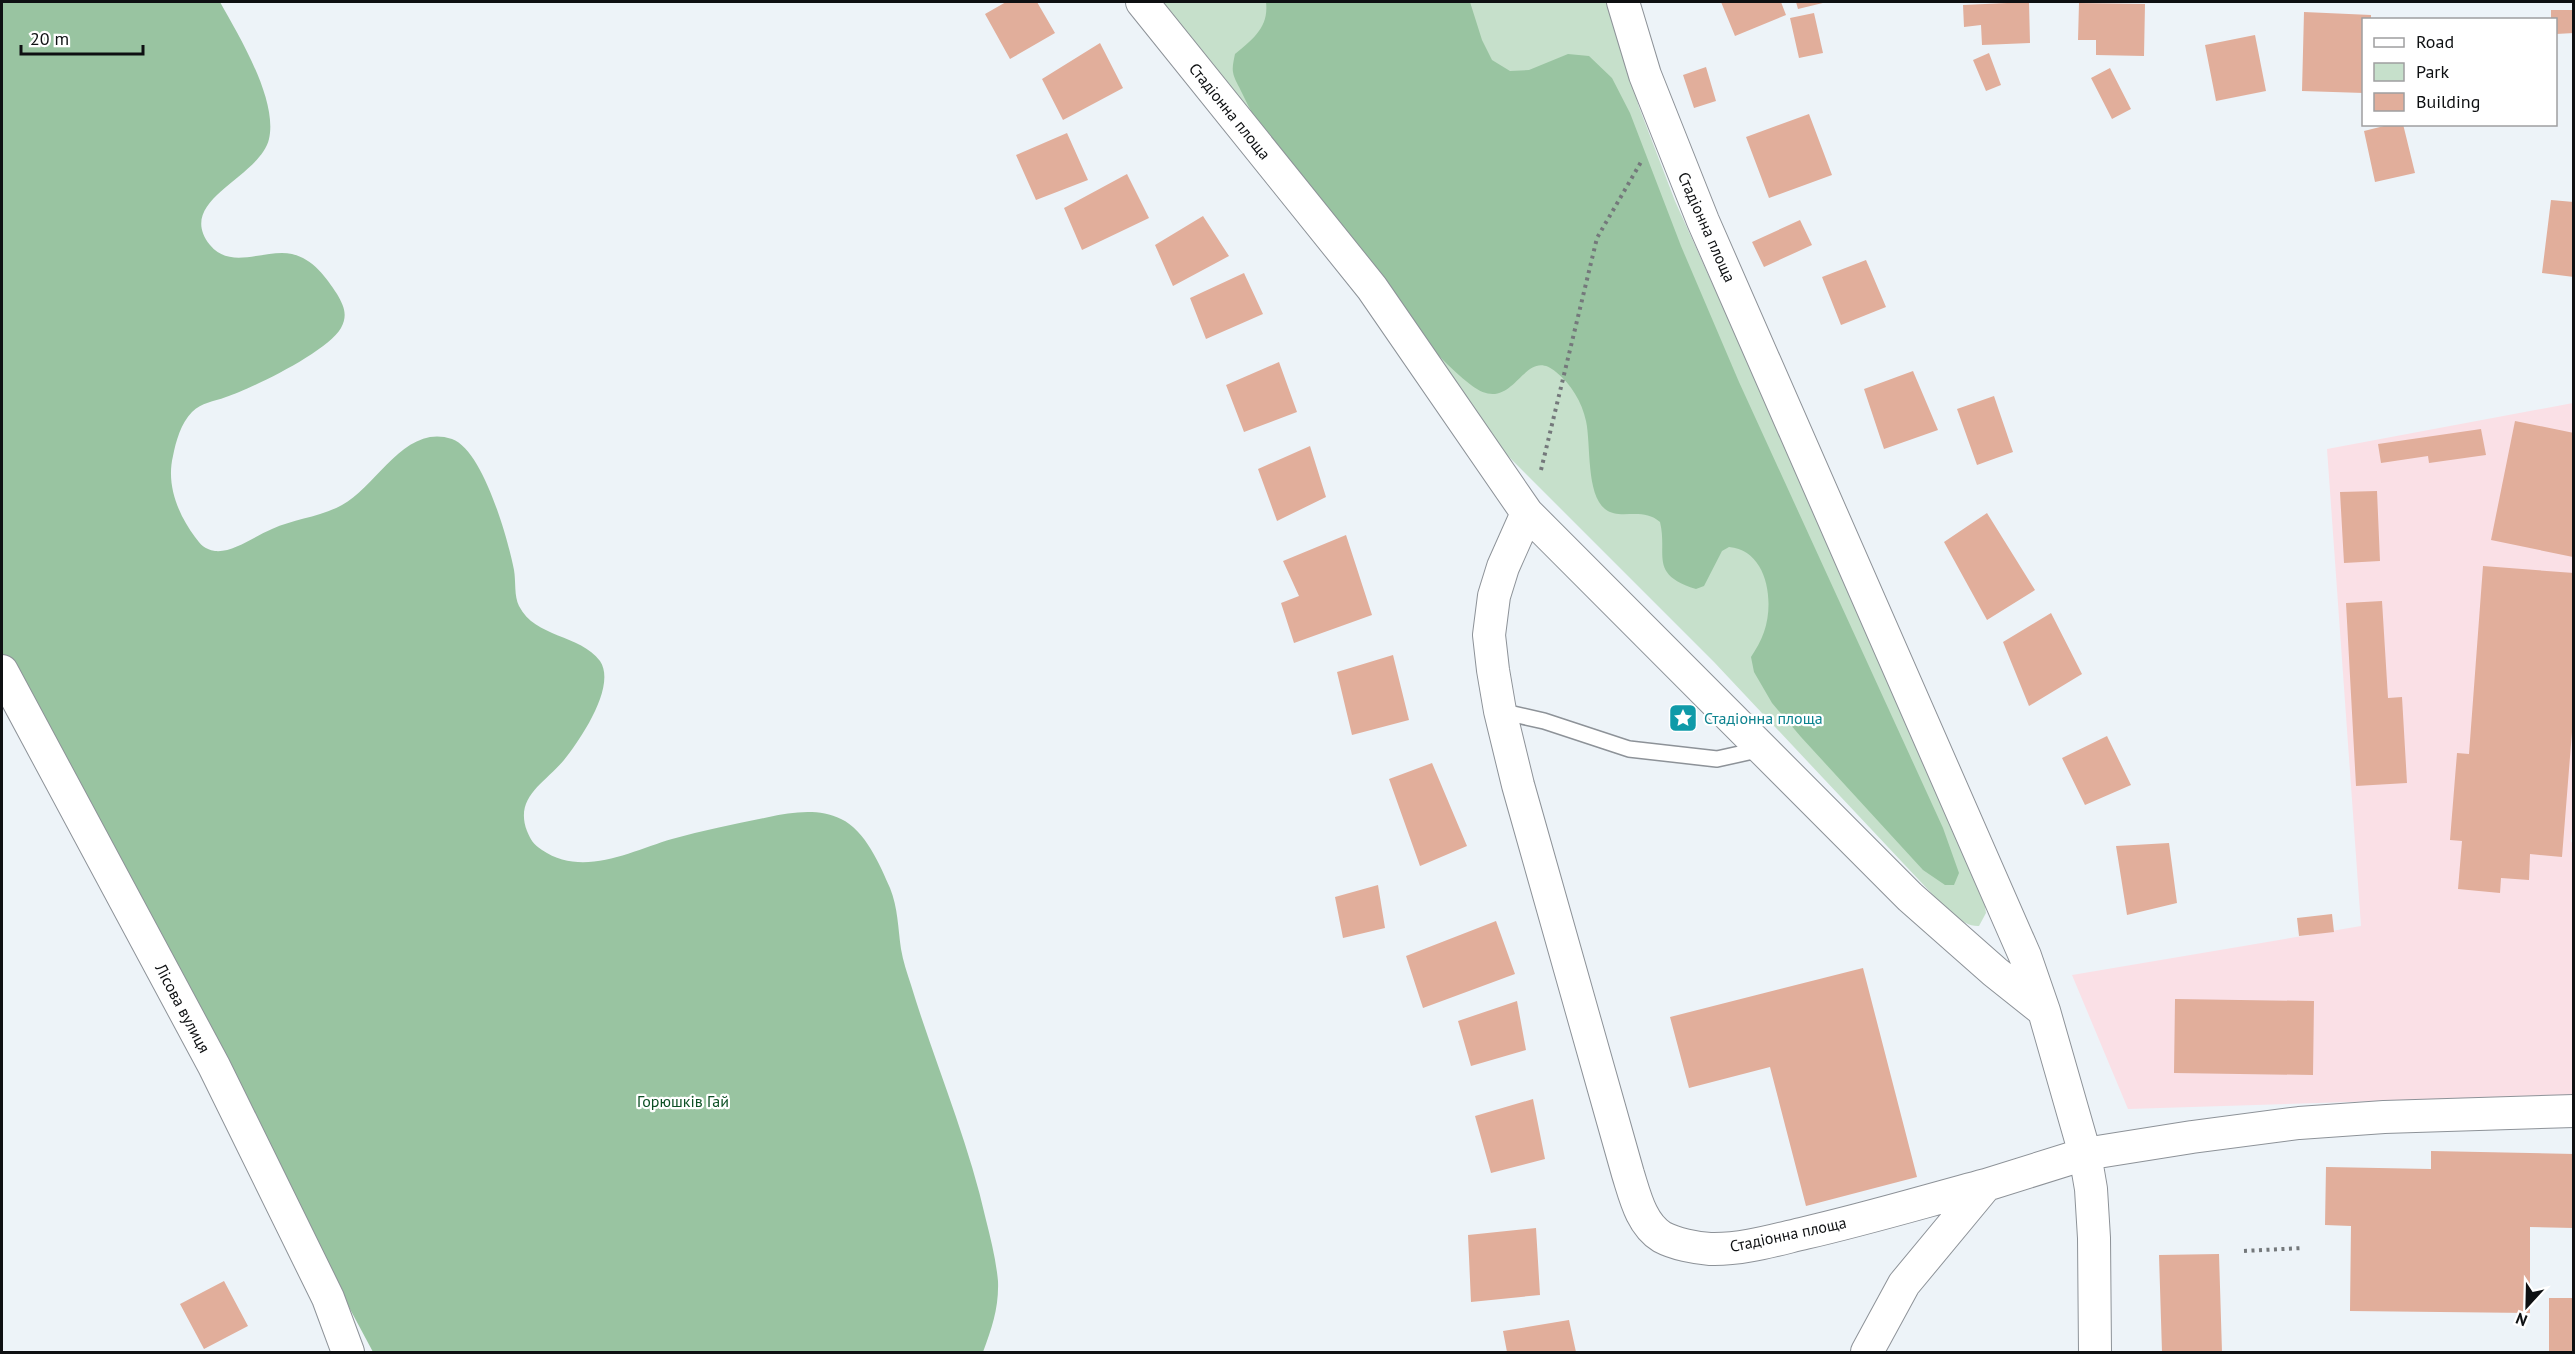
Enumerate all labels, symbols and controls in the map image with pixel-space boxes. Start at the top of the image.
scale bar [21,18,142,56]
legend [2362,18,2557,126]
text: 20 m [30,27,69,50]
text: Road [2416,30,2454,53]
street label: Стадіонна площа [1185,59,1275,163]
text: Park [2416,60,2449,83]
text: Building [2416,90,2480,113]
street label: Стадіонна площа [1674,169,1740,285]
place icon: Стадіонна площа [1667,702,1699,734]
place label: Стадіонна площа [1704,708,1823,728]
street label: Лісова вулиця [151,959,215,1056]
park label: Горюшків Гай [637,1091,729,1111]
street label: Стадіонна площа [1728,1212,1848,1256]
north arrow [2497,1276,2557,1336]
text: N [2513,1309,2530,1331]

